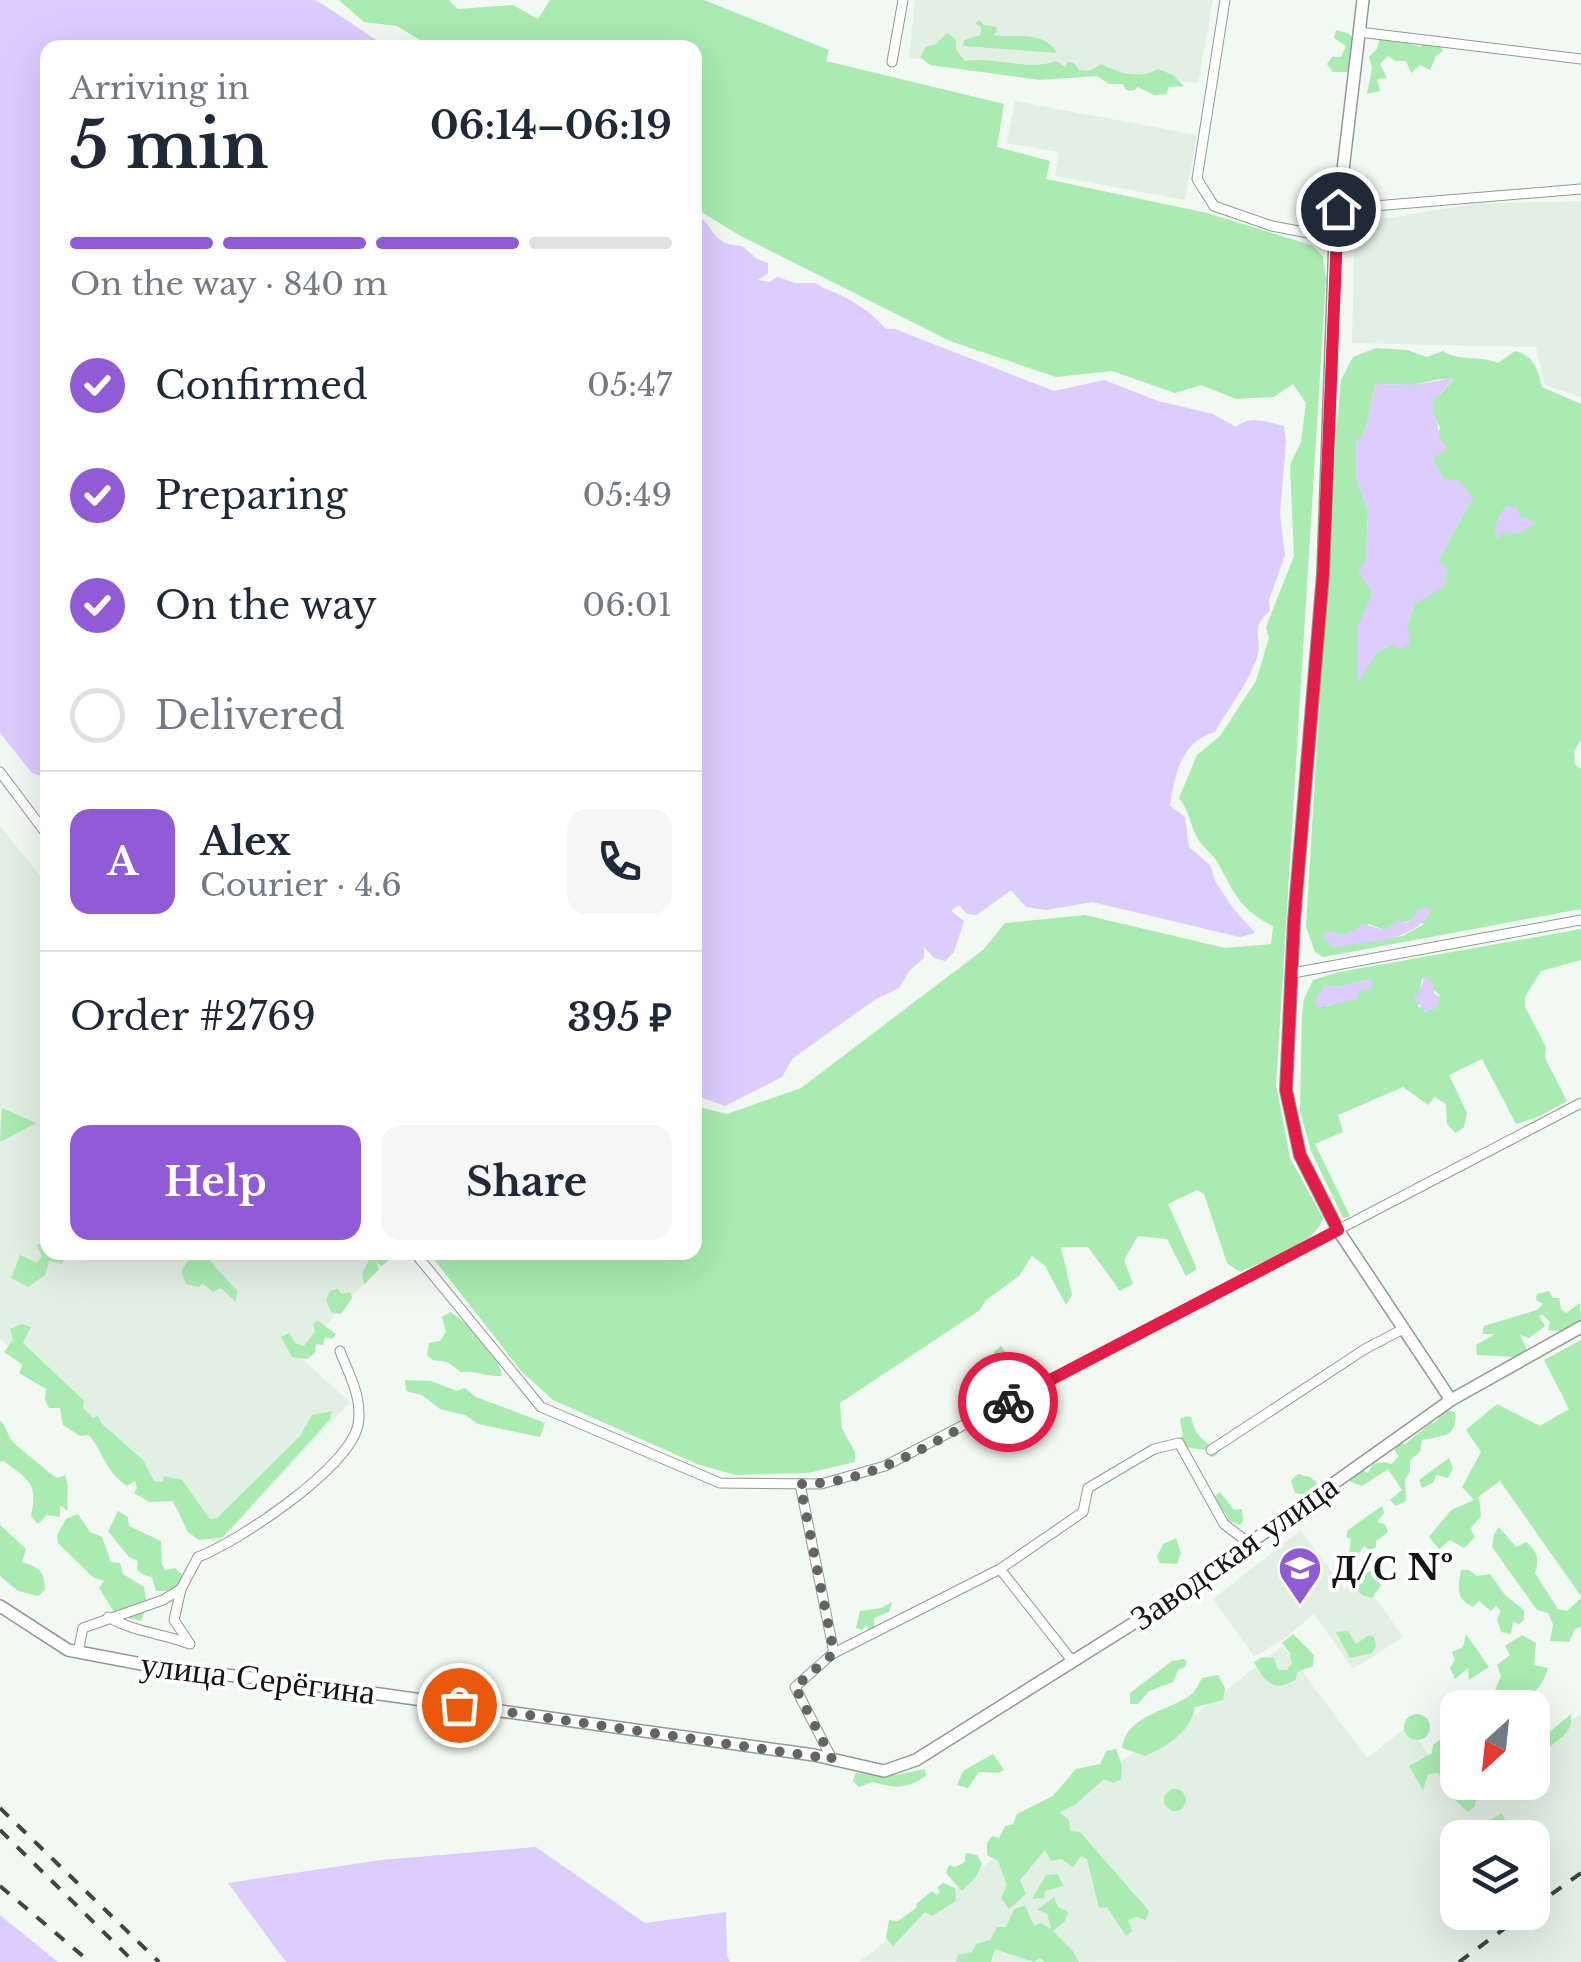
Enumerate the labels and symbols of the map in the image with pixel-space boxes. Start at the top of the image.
pin [1296,167,1381,252]
courier [958,1352,1058,1452]
street label: Заводская улица [1122,1464,1346,1639]
school or university icon: Д/С № [1277,1545,1323,1606]
place label: Д/С № [1332,1546,1454,1589]
street label: улица Серёгина [138,1642,378,1713]
pin [417,1663,502,1748]
north arrow [1440,1690,1550,1800]

